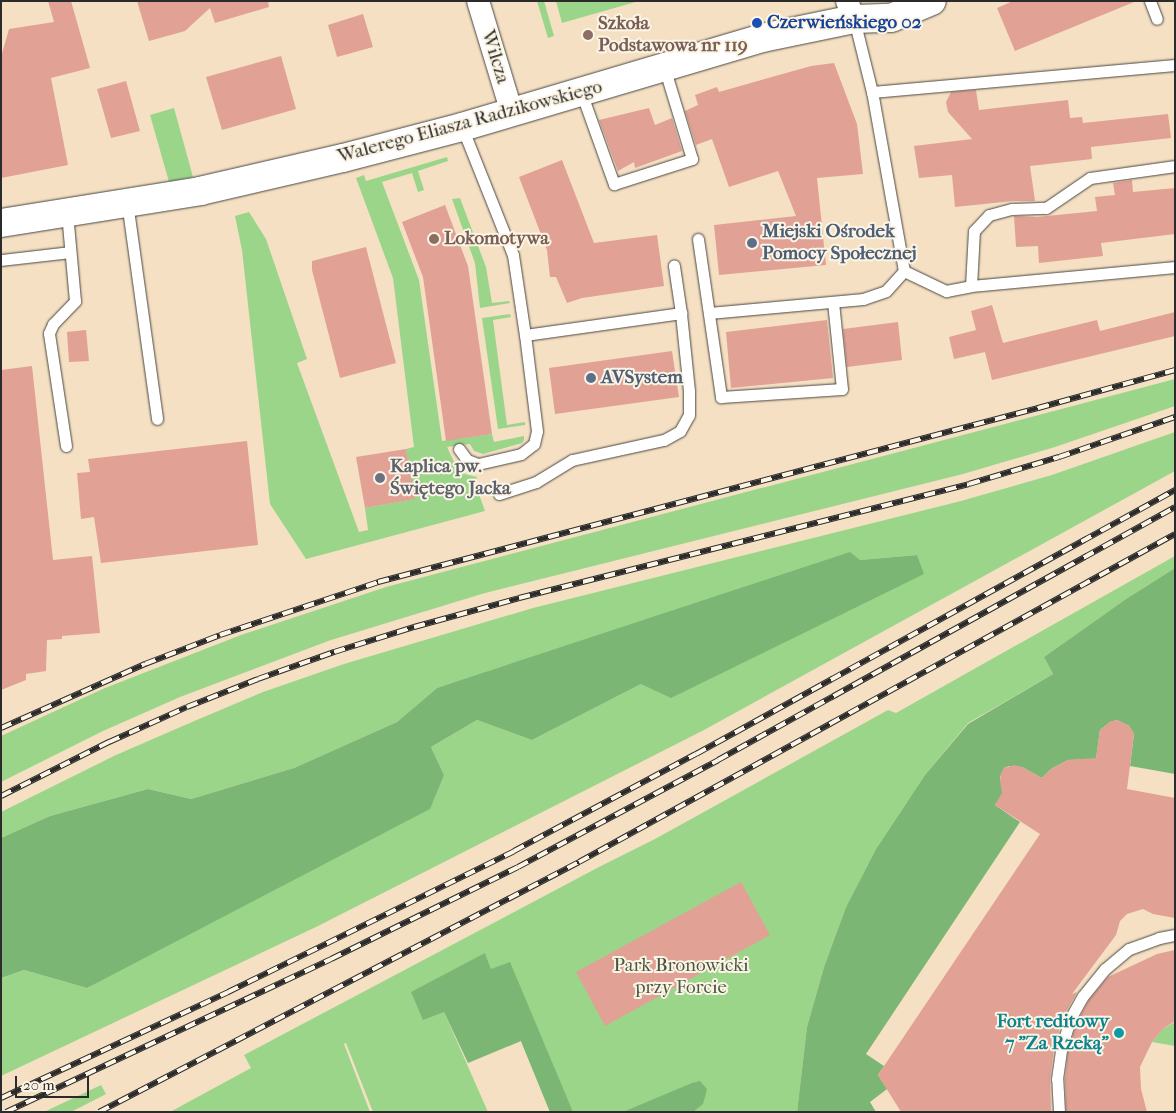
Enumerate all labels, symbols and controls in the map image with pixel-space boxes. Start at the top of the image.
place label: Czerwieńskiego 02 [767,12,921,34]
place label: Szkoła Podstawowa nr 119 [598,13,748,57]
marker: Czerwieńskiego 02 [751,17,763,29]
street label: Wilcza [476,27,514,87]
marker: Szkoła Podstawowa nr 119 [582,29,594,41]
street label: Walerego Eliasza Radzikowskiego [335,76,605,168]
place label: Miejski Ośrodek Pomocy Społecznej [762,221,917,265]
place label: Lokomotywa [444,228,549,250]
marker: Lokomotywa [428,233,440,245]
marker: Miejski Ośrodek Pomocy Społecznej [746,237,758,249]
place label: AVSystem [601,367,683,389]
marker: AVSystem [585,372,597,384]
place label: Kaplica pw. Świętego Jacka [390,456,511,500]
marker: Kaplica pw. Świętego Jacka [374,472,386,484]
park label: Park Bronowicki przy Forcie [613,955,749,999]
place label: Fort reditowy 7 "Za Rzeką" [997,1011,1109,1055]
marker: Fort reditowy 7 "Za Rzeką" [1113,1027,1125,1039]
scale bar [18,1066,91,1098]
text: 20 m [23,1076,55,1094]

